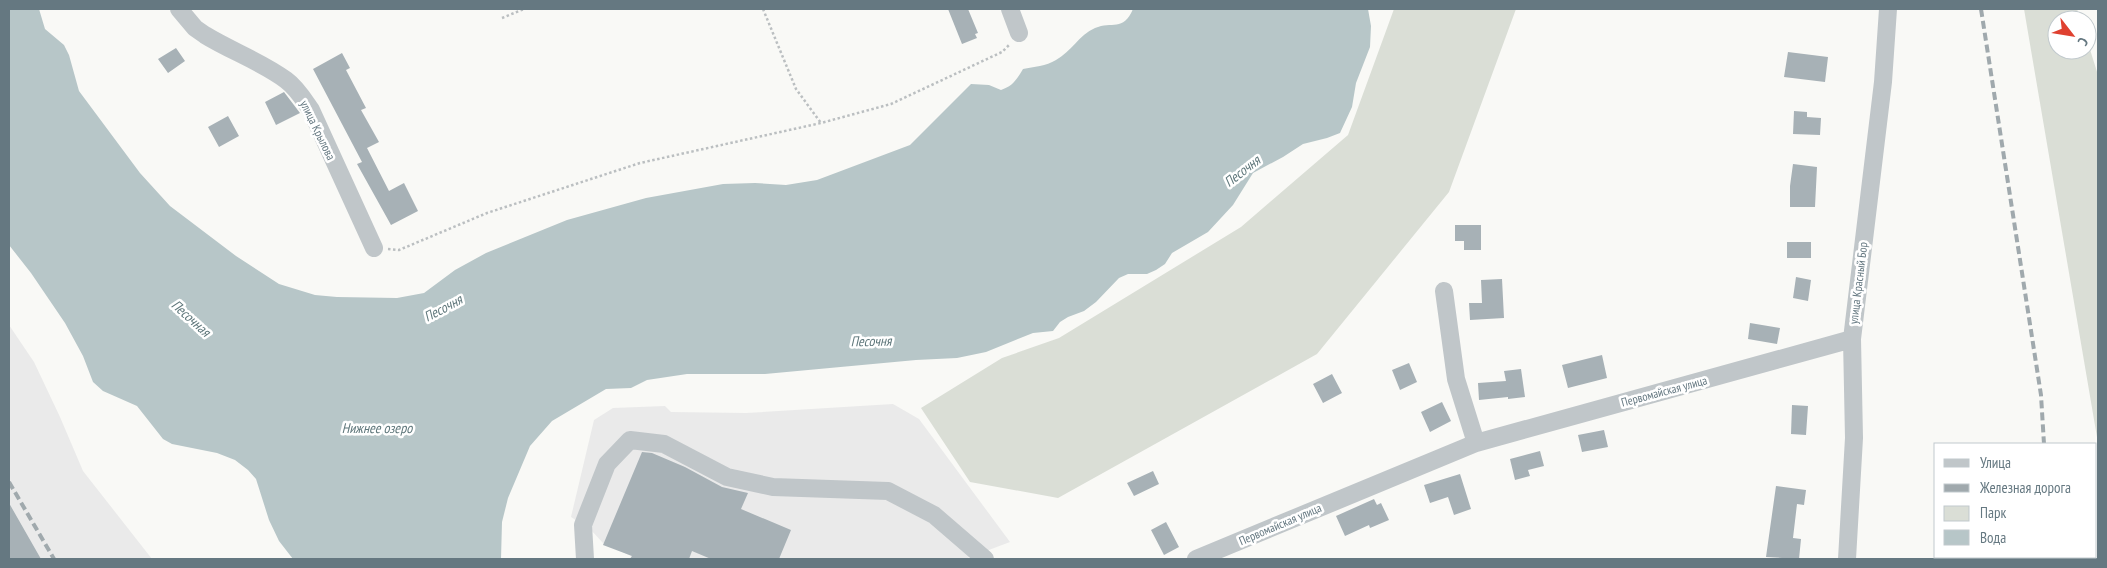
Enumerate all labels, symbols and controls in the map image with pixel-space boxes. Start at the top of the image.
north arrow [2047,10,2097,60]
text: С [2073,34,2093,50]
street label: улица Крылова [297,98,339,162]
water label: Песочня [1220,150,1265,191]
street label: улица Красный Бор [1846,241,1870,325]
water label: Песочня [421,290,467,326]
water label: Песочная [168,296,215,341]
water label: Песочня [850,332,893,350]
street label: Первомайская улица [1619,372,1709,410]
water label: Нижнее озеро [342,419,413,437]
legend [1934,443,2097,558]
text: Улица [1980,453,2011,472]
text: Железная дорога [1979,478,2071,497]
street label: Первомайская улица [1236,500,1324,548]
text: Парк [1980,503,2006,522]
text: Вода [1980,528,2006,547]

